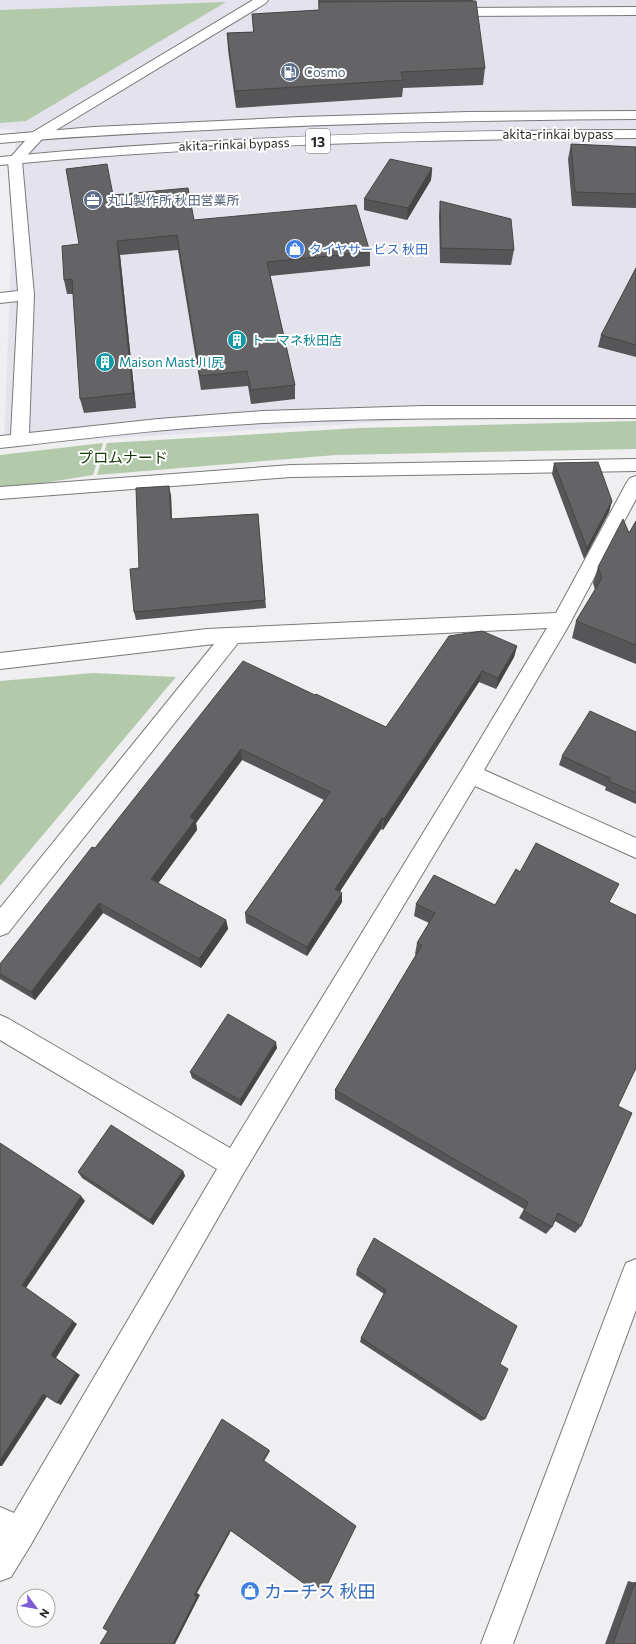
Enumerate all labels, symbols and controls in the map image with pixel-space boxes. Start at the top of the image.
fuel station icon: Cosmo [279,61,301,83]
place label: Cosmo [304,64,346,80]
street label: akita-rinkai bypass [502,126,614,142]
road number: 13 [306,129,330,153]
street label: akita-rinkai bypass [178,134,290,154]
office icon: 丸山製作所 秋田営業所 [82,189,104,211]
place label: 丸山製作所 秋田営業所 [107,192,240,208]
shop icon: タイヤサービス 秋田 [284,238,306,260]
place label: タイヤサービス 秋田 [309,241,428,257]
building icon: トーマネ秋田店 [226,329,248,351]
place label: トーマネ秋田店 [251,332,342,348]
building icon: Maison Mast 川尻 [94,351,116,373]
place label: Maison Mast 川尻 [119,354,224,370]
park label: プロムナード [78,448,168,466]
shop icon: カーチス 秋田 [239,1580,261,1602]
place label: カーチス 秋田 [264,1580,375,1602]
north arrow [16,1588,56,1628]
text: N [37,1607,53,1621]

